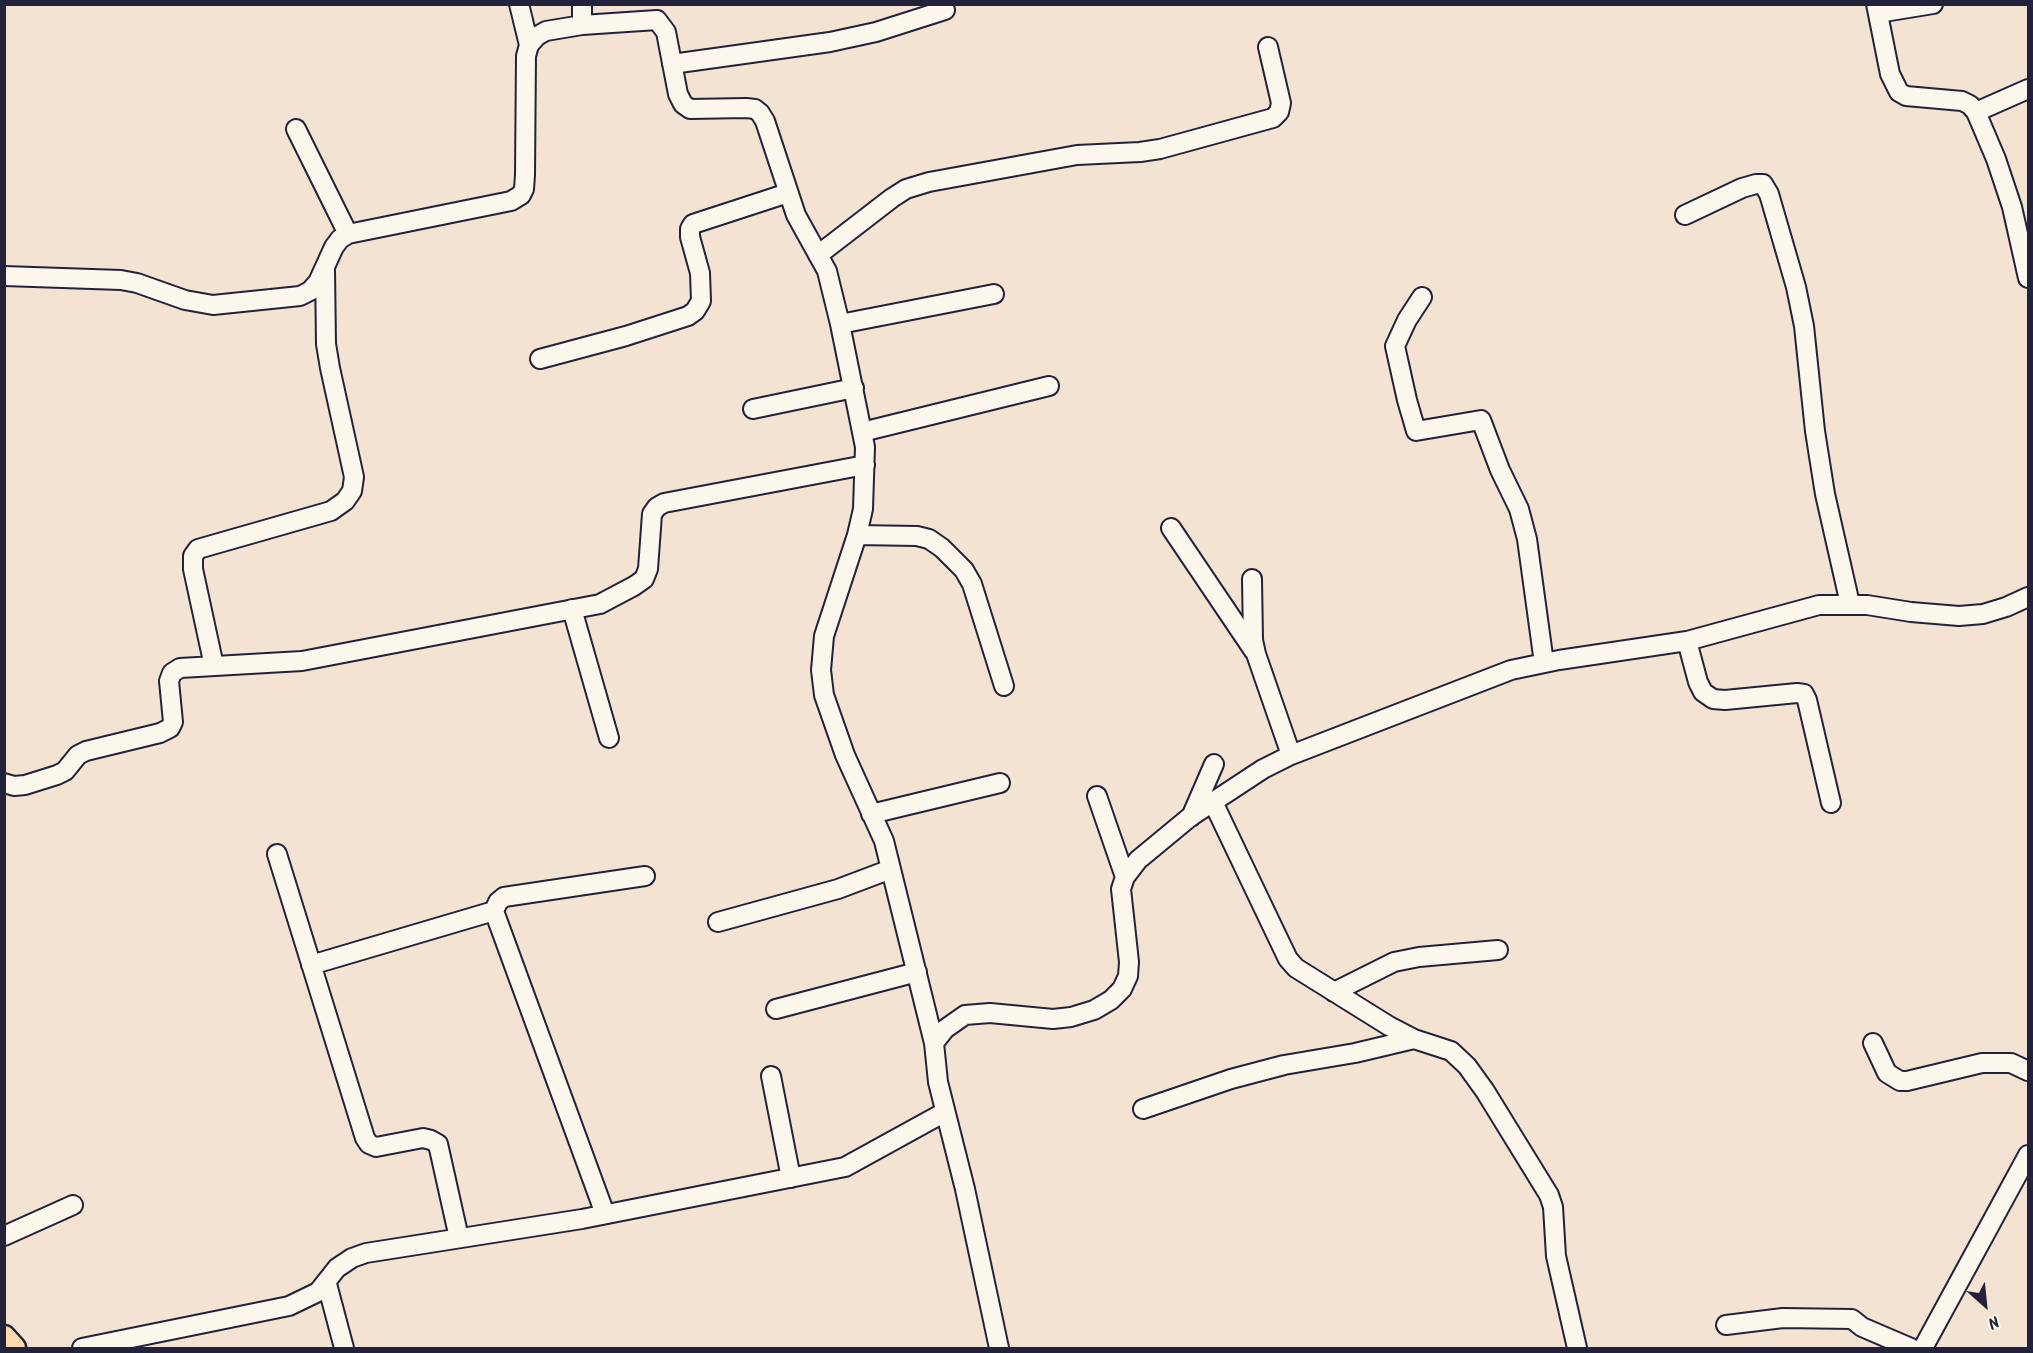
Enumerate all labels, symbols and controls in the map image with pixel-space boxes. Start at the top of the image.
north arrow [1955,1275,2015,1335]
text: N [1983,1308,2004,1335]

